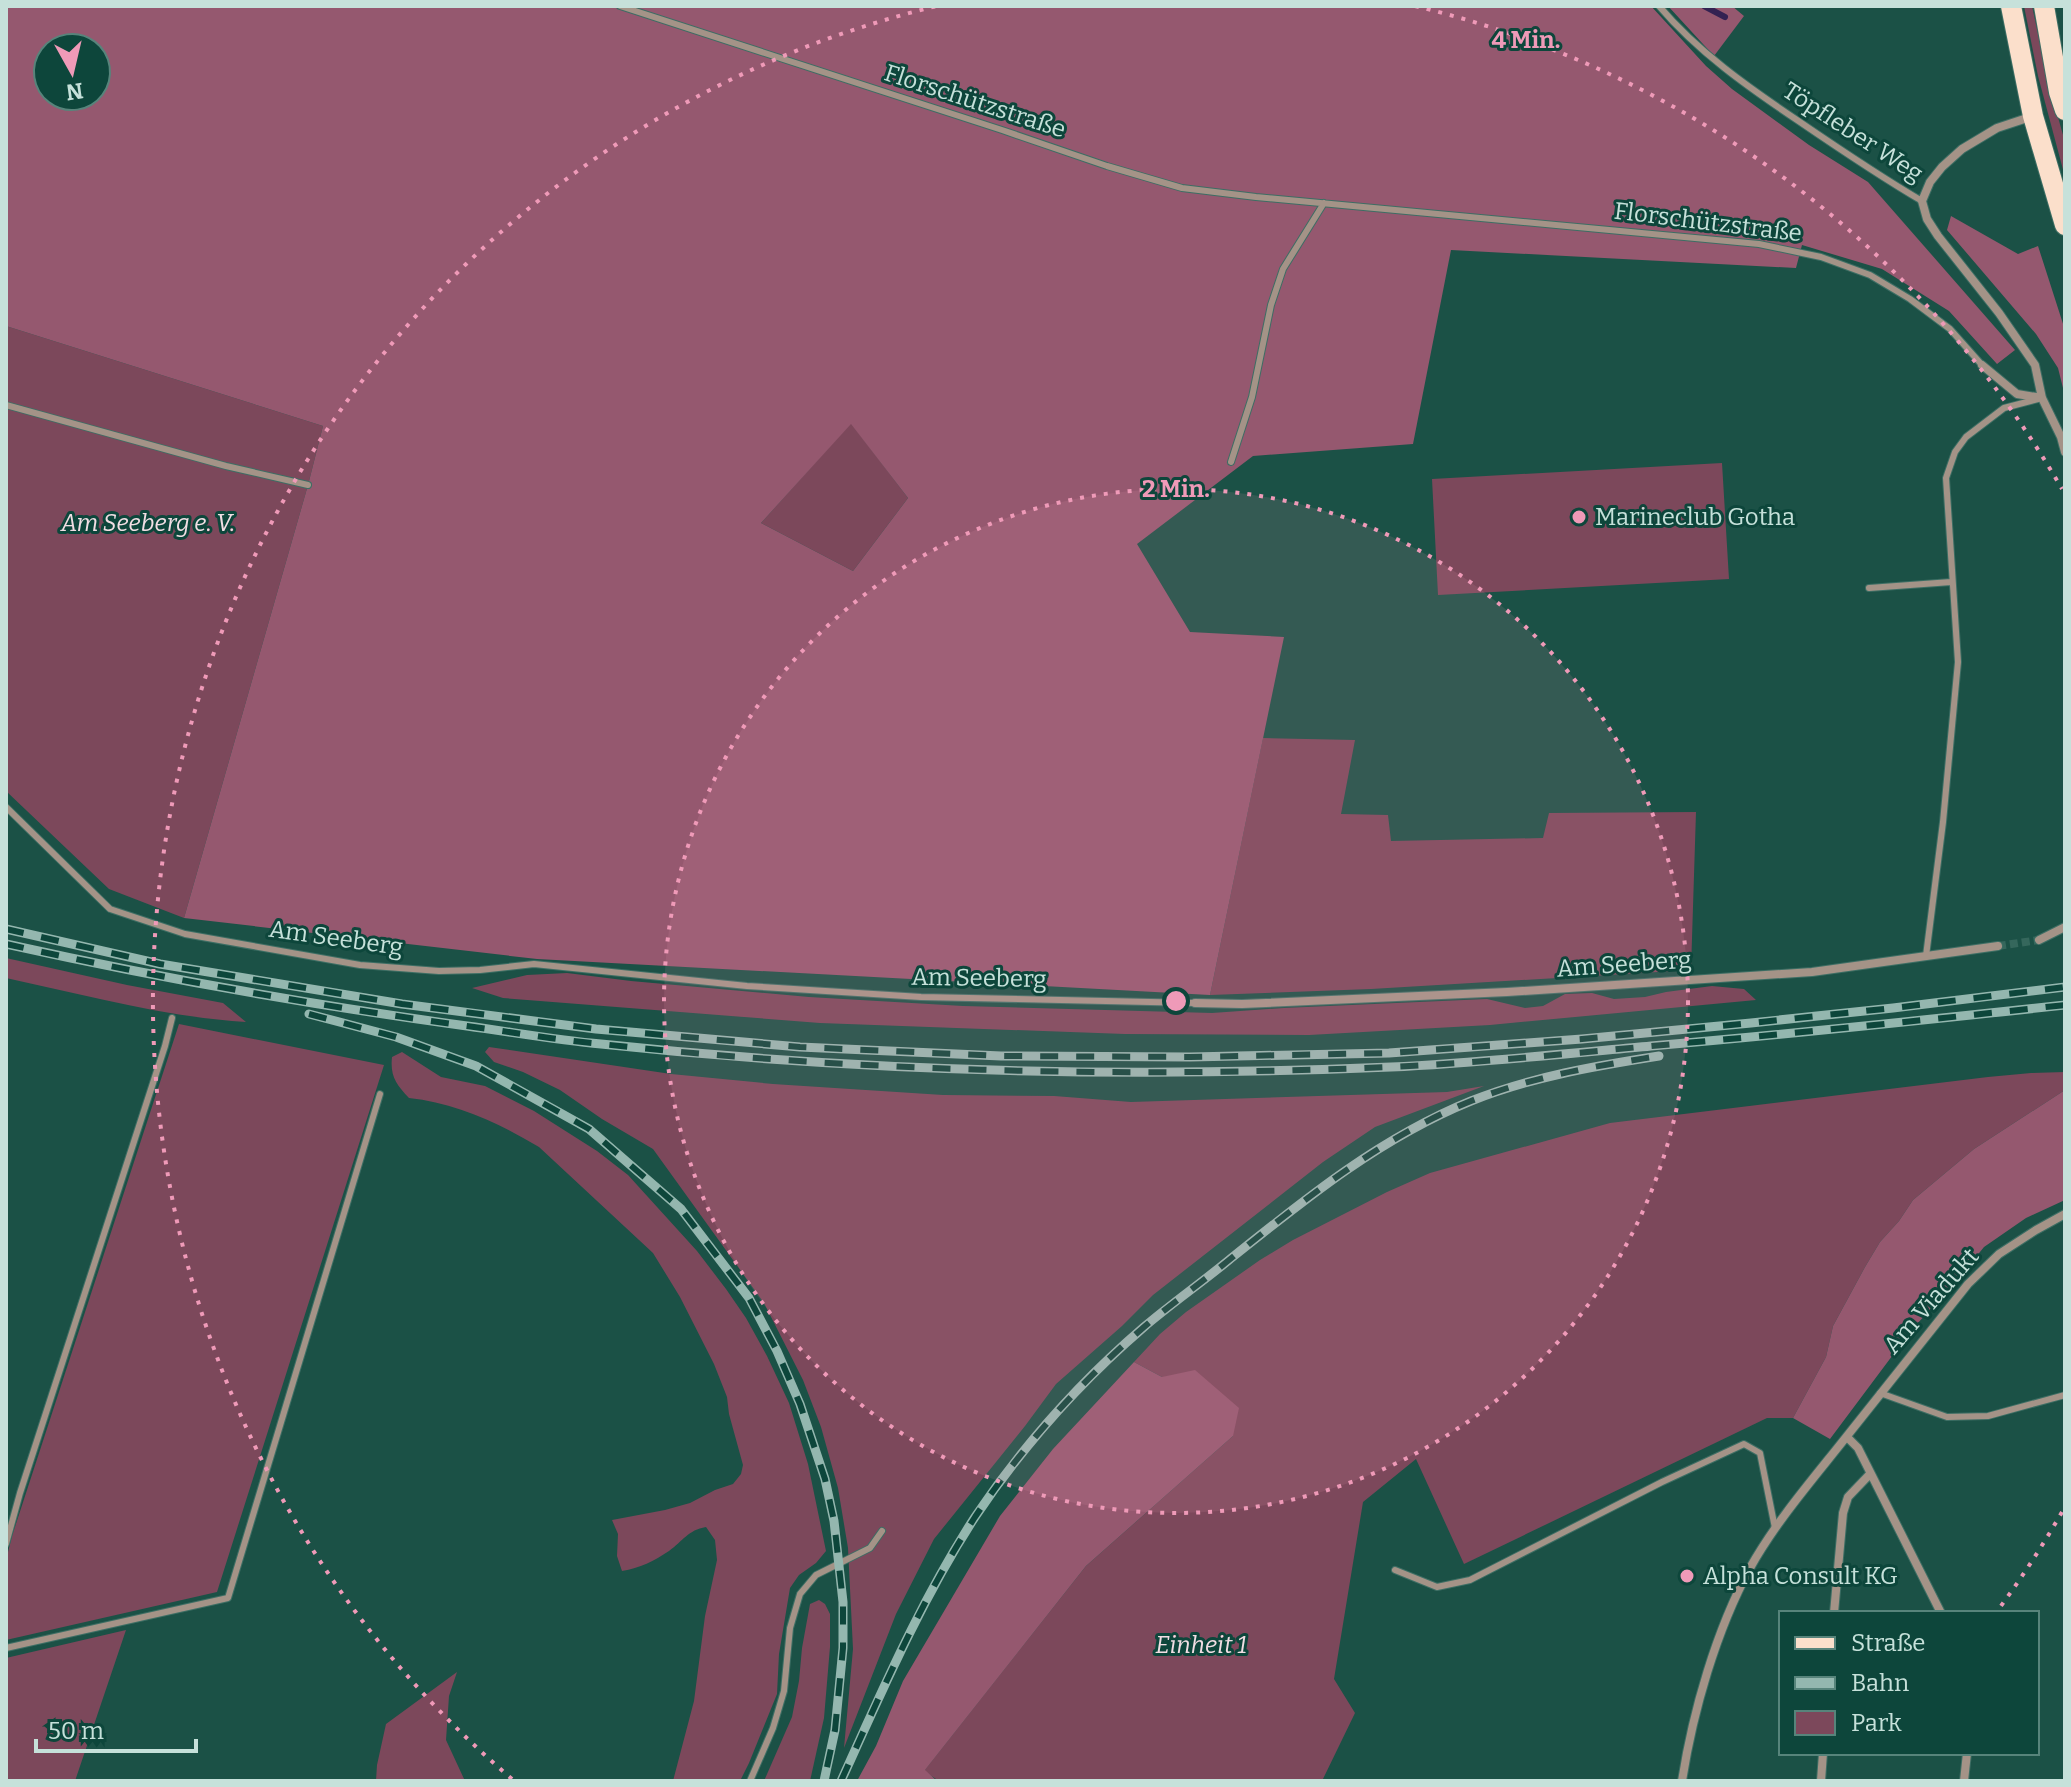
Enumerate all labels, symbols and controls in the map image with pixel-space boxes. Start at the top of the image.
text: 4 Min. [1492,26,1560,54]
north arrow [32,32,112,112]
street label: Florschützstraße [881,58,1069,144]
street label: Töpfleber Weg [1778,76,1928,188]
text: N [64,77,85,106]
street label: Florschützstraße [1613,197,1803,247]
text: 2 Min. [1142,475,1210,503]
place label: Marineclub Gotha [1595,503,1795,531]
marker: Marineclub Gotha [1570,508,1588,526]
park label: Am Seeberg e. V. [60,509,235,537]
street label: Am Seeberg [267,915,405,961]
street label: Am Seeberg [1556,945,1692,983]
street label: Am Seeberg [911,963,1047,993]
centre of rings [1162,987,1190,1015]
street label: Am Viadukt [1878,1242,1985,1360]
place label: Alpha Consult KG [1703,1562,1898,1590]
marker: Alpha Consult KG [1678,1567,1696,1585]
legend [1779,1611,2039,1755]
text: Straße [1851,1629,1925,1657]
park label: Einheit 1 [1155,1631,1247,1659]
text: Bahn [1851,1669,1909,1697]
scale bar [36,1703,196,1753]
text: Park [1851,1709,1902,1737]
text: 50 m [48,1717,104,1745]

